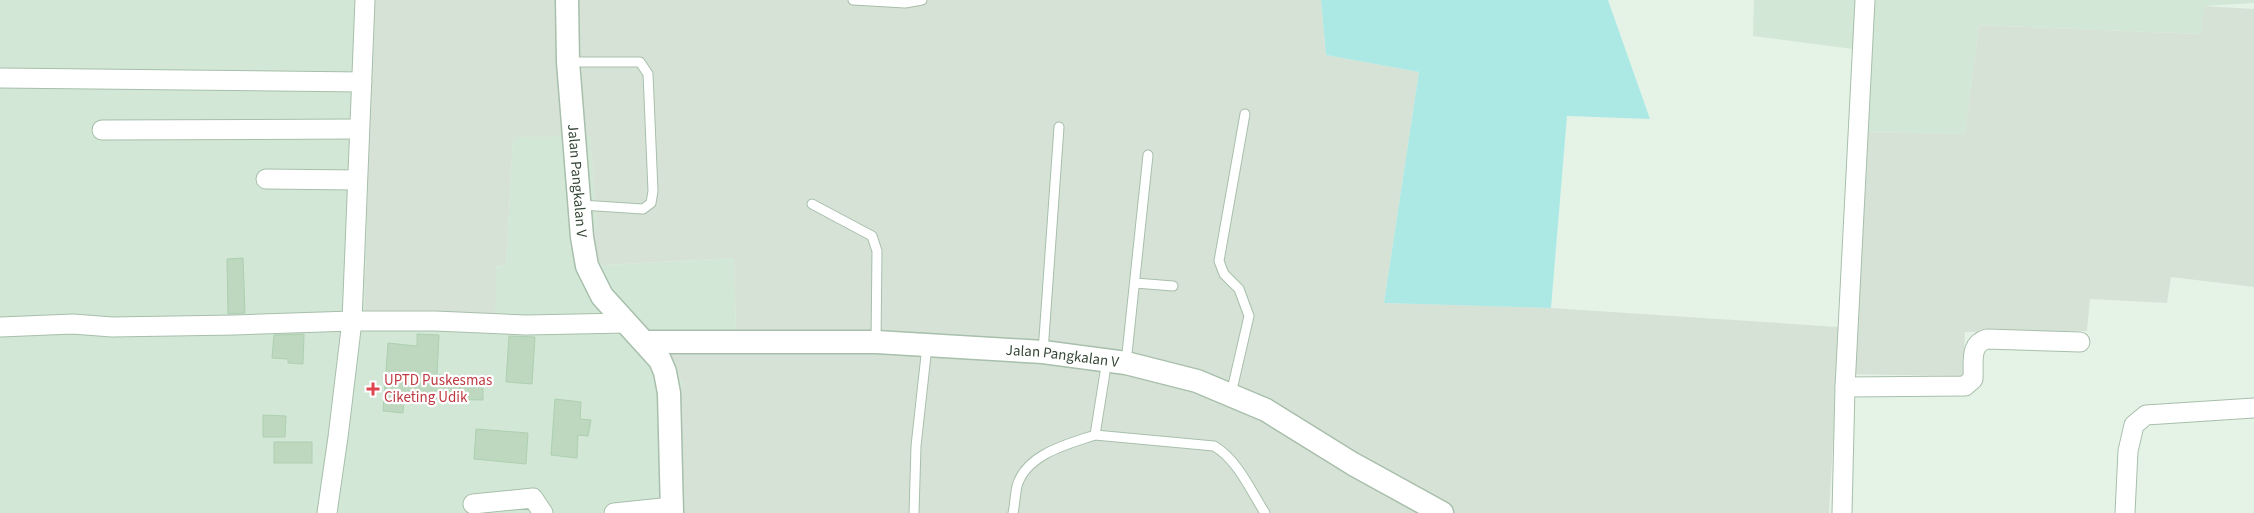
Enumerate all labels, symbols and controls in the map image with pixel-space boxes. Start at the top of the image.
street label: Jalan Pangkalan V [562,123,593,238]
street label: Jalan Pangkalan V [1005,339,1121,373]
place label: UPTD Puskesmas Ciketing Udik [384,370,492,408]
marker: UPTD Puskesmas Ciketing Udik [366,382,380,396]

